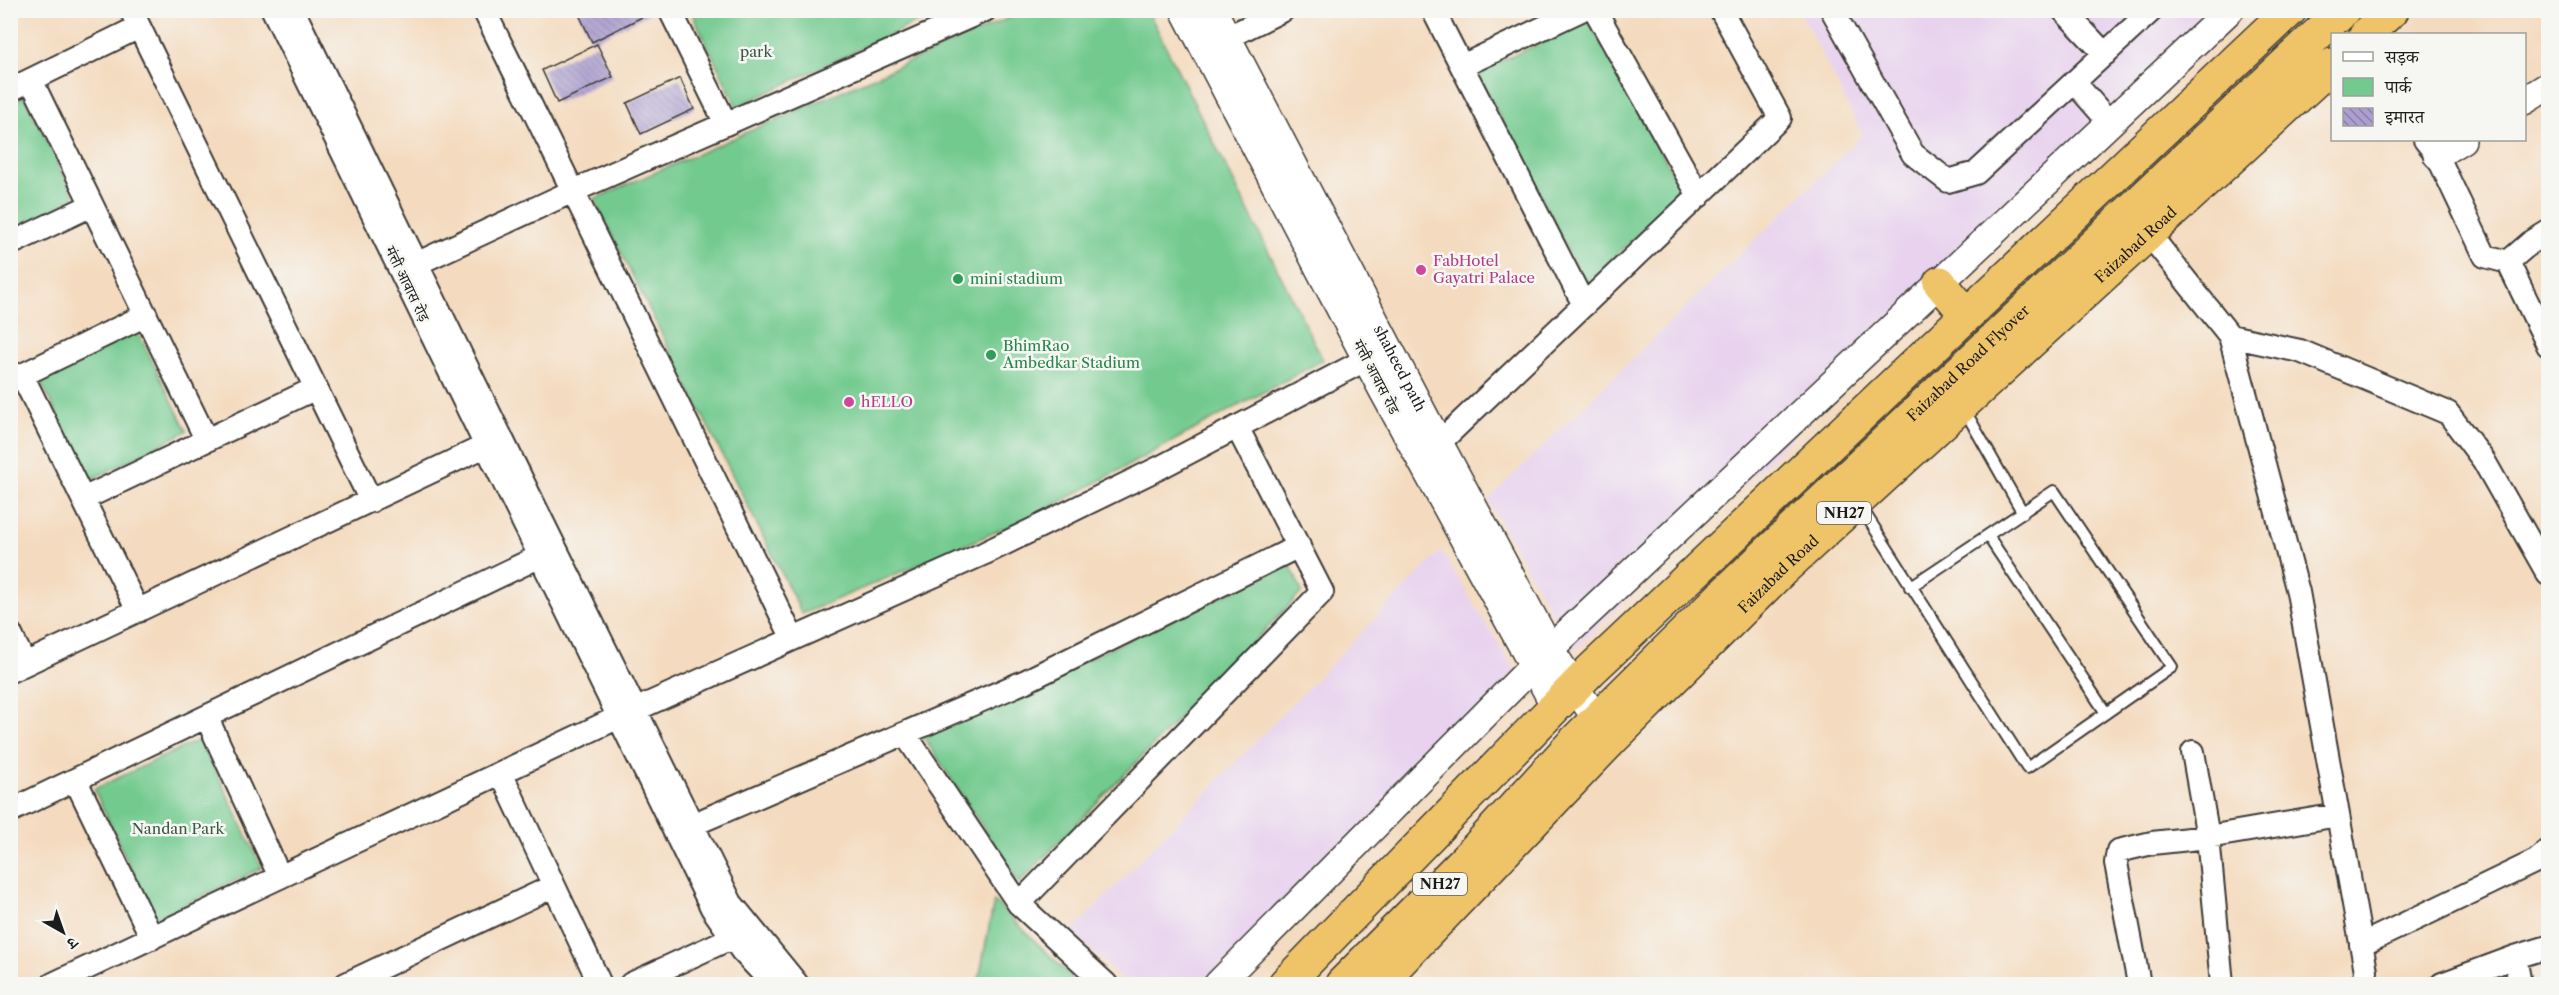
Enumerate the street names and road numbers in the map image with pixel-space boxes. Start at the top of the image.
street label: Faizabad Road [2091,202,2181,287]
street label: मंत्ती आवास रोड़ [381,242,434,326]
street label: Faizabad Road Flyover [1903,300,2034,425]
street label: shaheed path [1370,322,1431,415]
street label: मंत्ती आवास रोड [1348,335,1405,418]
road number: NH27 [1817,502,1871,524]
street label: Faizabad Road [1734,531,1823,617]
road number: NH27 [1413,873,1467,895]

